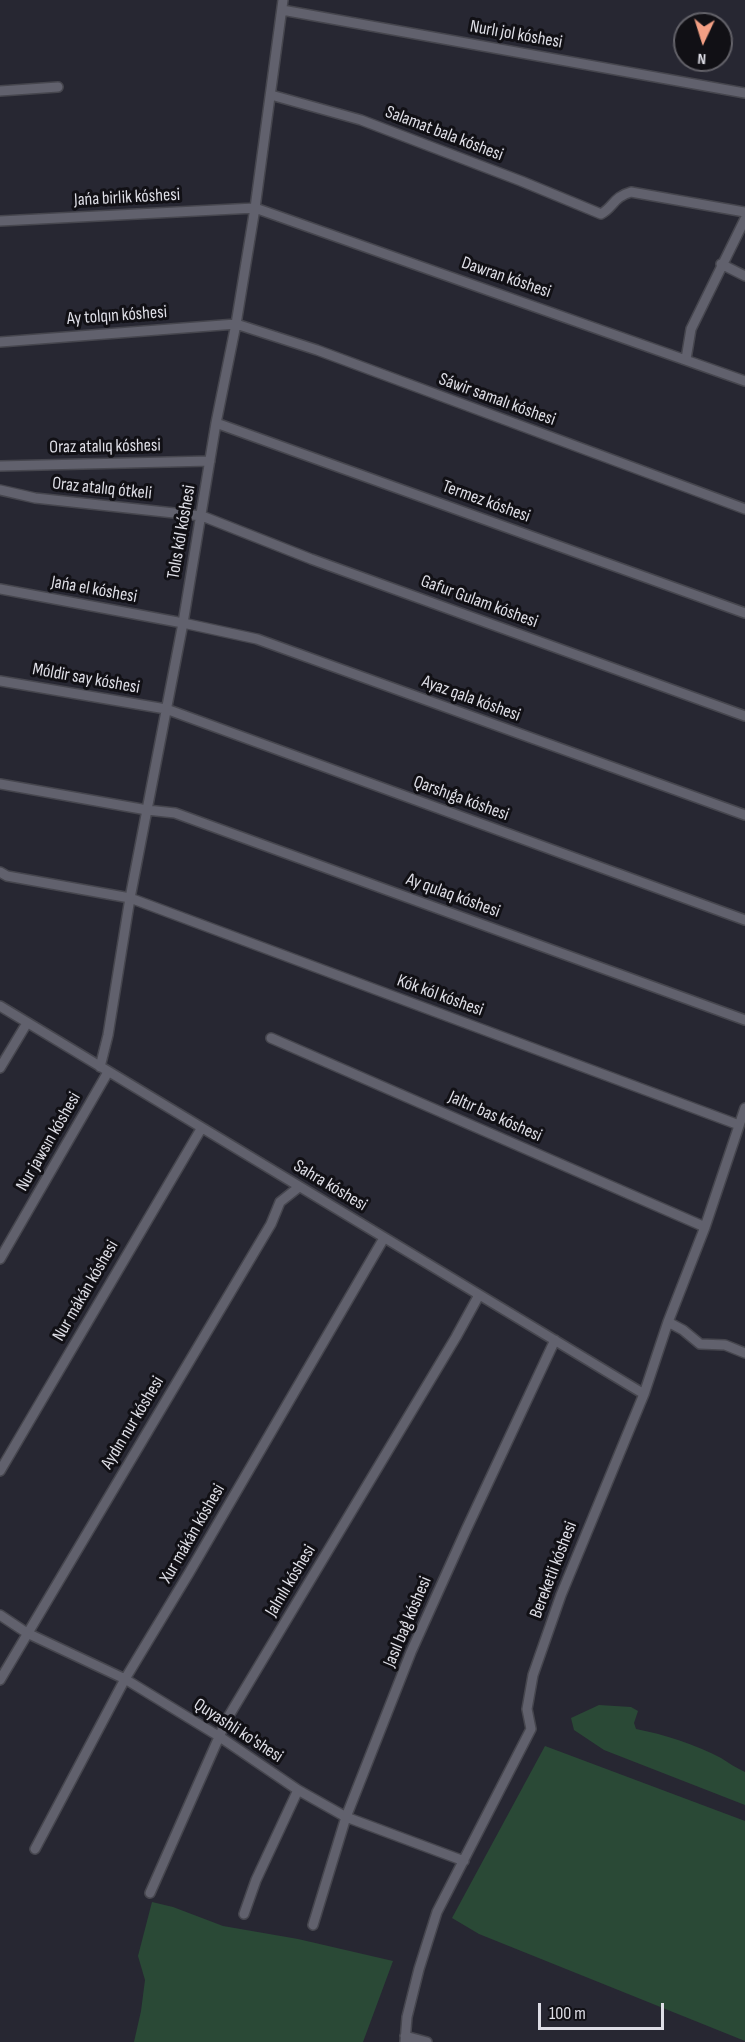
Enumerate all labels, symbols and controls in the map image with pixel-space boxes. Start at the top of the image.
north arrow [673,12,733,72]
street label: Nurlı jol kóshesi [468,16,564,54]
text: N [697,49,707,68]
street label: Salamat bala kóshesi [382,102,506,166]
street label: Jańa birlik kóshesi [73,184,181,212]
street label: Dawran kóshesi [458,253,554,303]
street label: Ay tolqın kóshesi [66,302,168,330]
street label: Sáwir samalı kóshesi [436,369,558,431]
street label: Oraz atalıq kóshesi [49,435,161,459]
street label: Oraz atalıq ótkeli [51,473,153,505]
street label: Termez kóshesi [439,476,533,528]
street label: Tolıs kól kóshesi [163,483,201,581]
street label: Gafur Gulam kóshesi [417,571,541,633]
street label: Jańa el kóshesi [49,572,139,608]
street label: Móldir say kóshesi [31,659,141,699]
street label: Ayaz qala kóshesi [419,671,523,727]
street label: Qarshıǵa kóshesi [410,772,512,826]
street label: Ay qulaq kóshesi [403,869,503,923]
street label: Kók kól kóshesi [394,970,486,1022]
street label: Jaltır bas kóshesi [445,1087,545,1147]
street label: Nur jawsın kóshesi [12,1089,86,1195]
street label: Sahra kóshesi [289,1156,371,1216]
street label: Nur mákán kóshesi [48,1237,124,1345]
street label: Aydın nur kóshesi [97,1373,169,1473]
street label: Xur mákán kóshesi [156,1480,230,1588]
street label: Bereketli kóshesi [526,1519,582,1621]
street label: Jalnılı kóshesi [261,1541,321,1621]
street label: Jasıl baǵ kóshesi [379,1573,437,1671]
street label: Quyashli ko'shesi [189,1694,287,1768]
scale bar [541,1991,667,2029]
text: 100 m [549,2003,586,2024]

